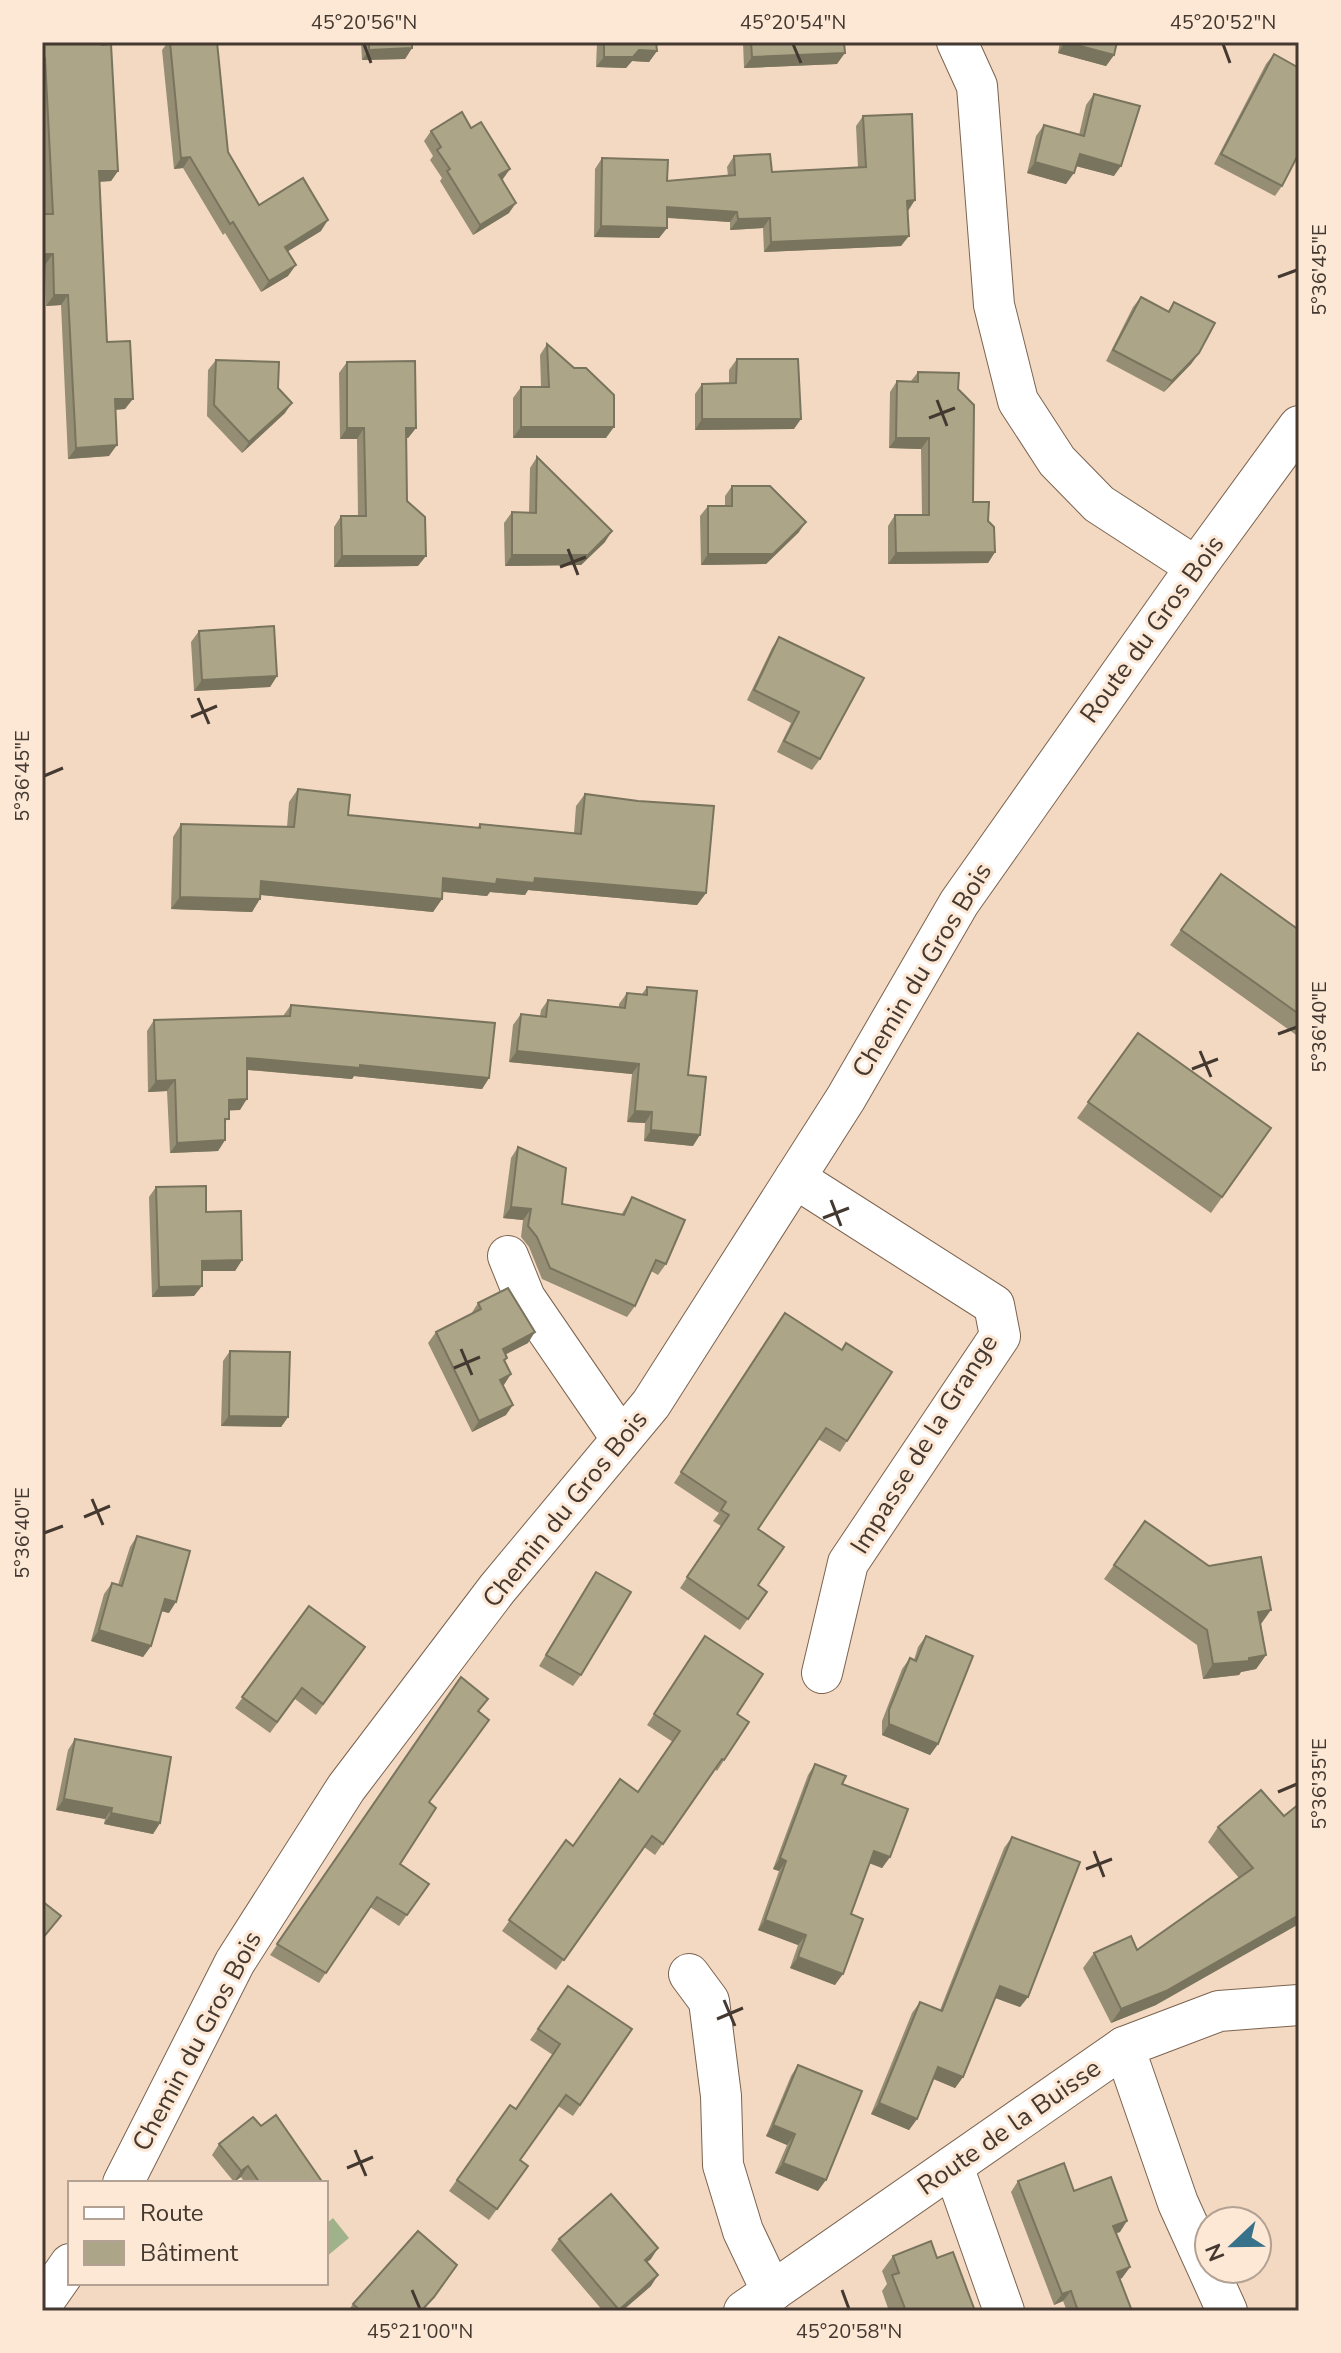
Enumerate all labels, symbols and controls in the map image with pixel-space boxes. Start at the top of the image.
text: 45°20'56"N [311,9,417,36]
text: 45°20'54"N [740,9,846,36]
text: 45°20'52"N [1170,9,1276,36]
text: 5°36'45"E [1306,224,1333,316]
street label: Route du Gros Bois [1072,528,1232,730]
text: 5°36'45"E [9,730,36,822]
street label: Chemin du Gros Bois [844,856,1000,1084]
text: 5°36'40"E [1306,981,1333,1073]
street label: Impasse de la Grange [842,1327,1006,1561]
street label: Chemin du Gros Bois [474,1403,656,1615]
text: 5°36'40"E [9,1487,36,1579]
text: 5°36'35"E [1306,1738,1333,1830]
street label: Chemin du Gros Bois [124,1925,270,2157]
street label: Route de la Buisse [910,2051,1108,2203]
legend [68,2181,328,2285]
text: Route [140,2197,204,2229]
north arrow [1193,2205,1273,2285]
text: Bâtiment [140,2237,239,2269]
text: N [1198,2239,1232,2265]
text: 45°21'00"N [367,2318,473,2345]
text: 45°20'58"N [796,2318,902,2345]

